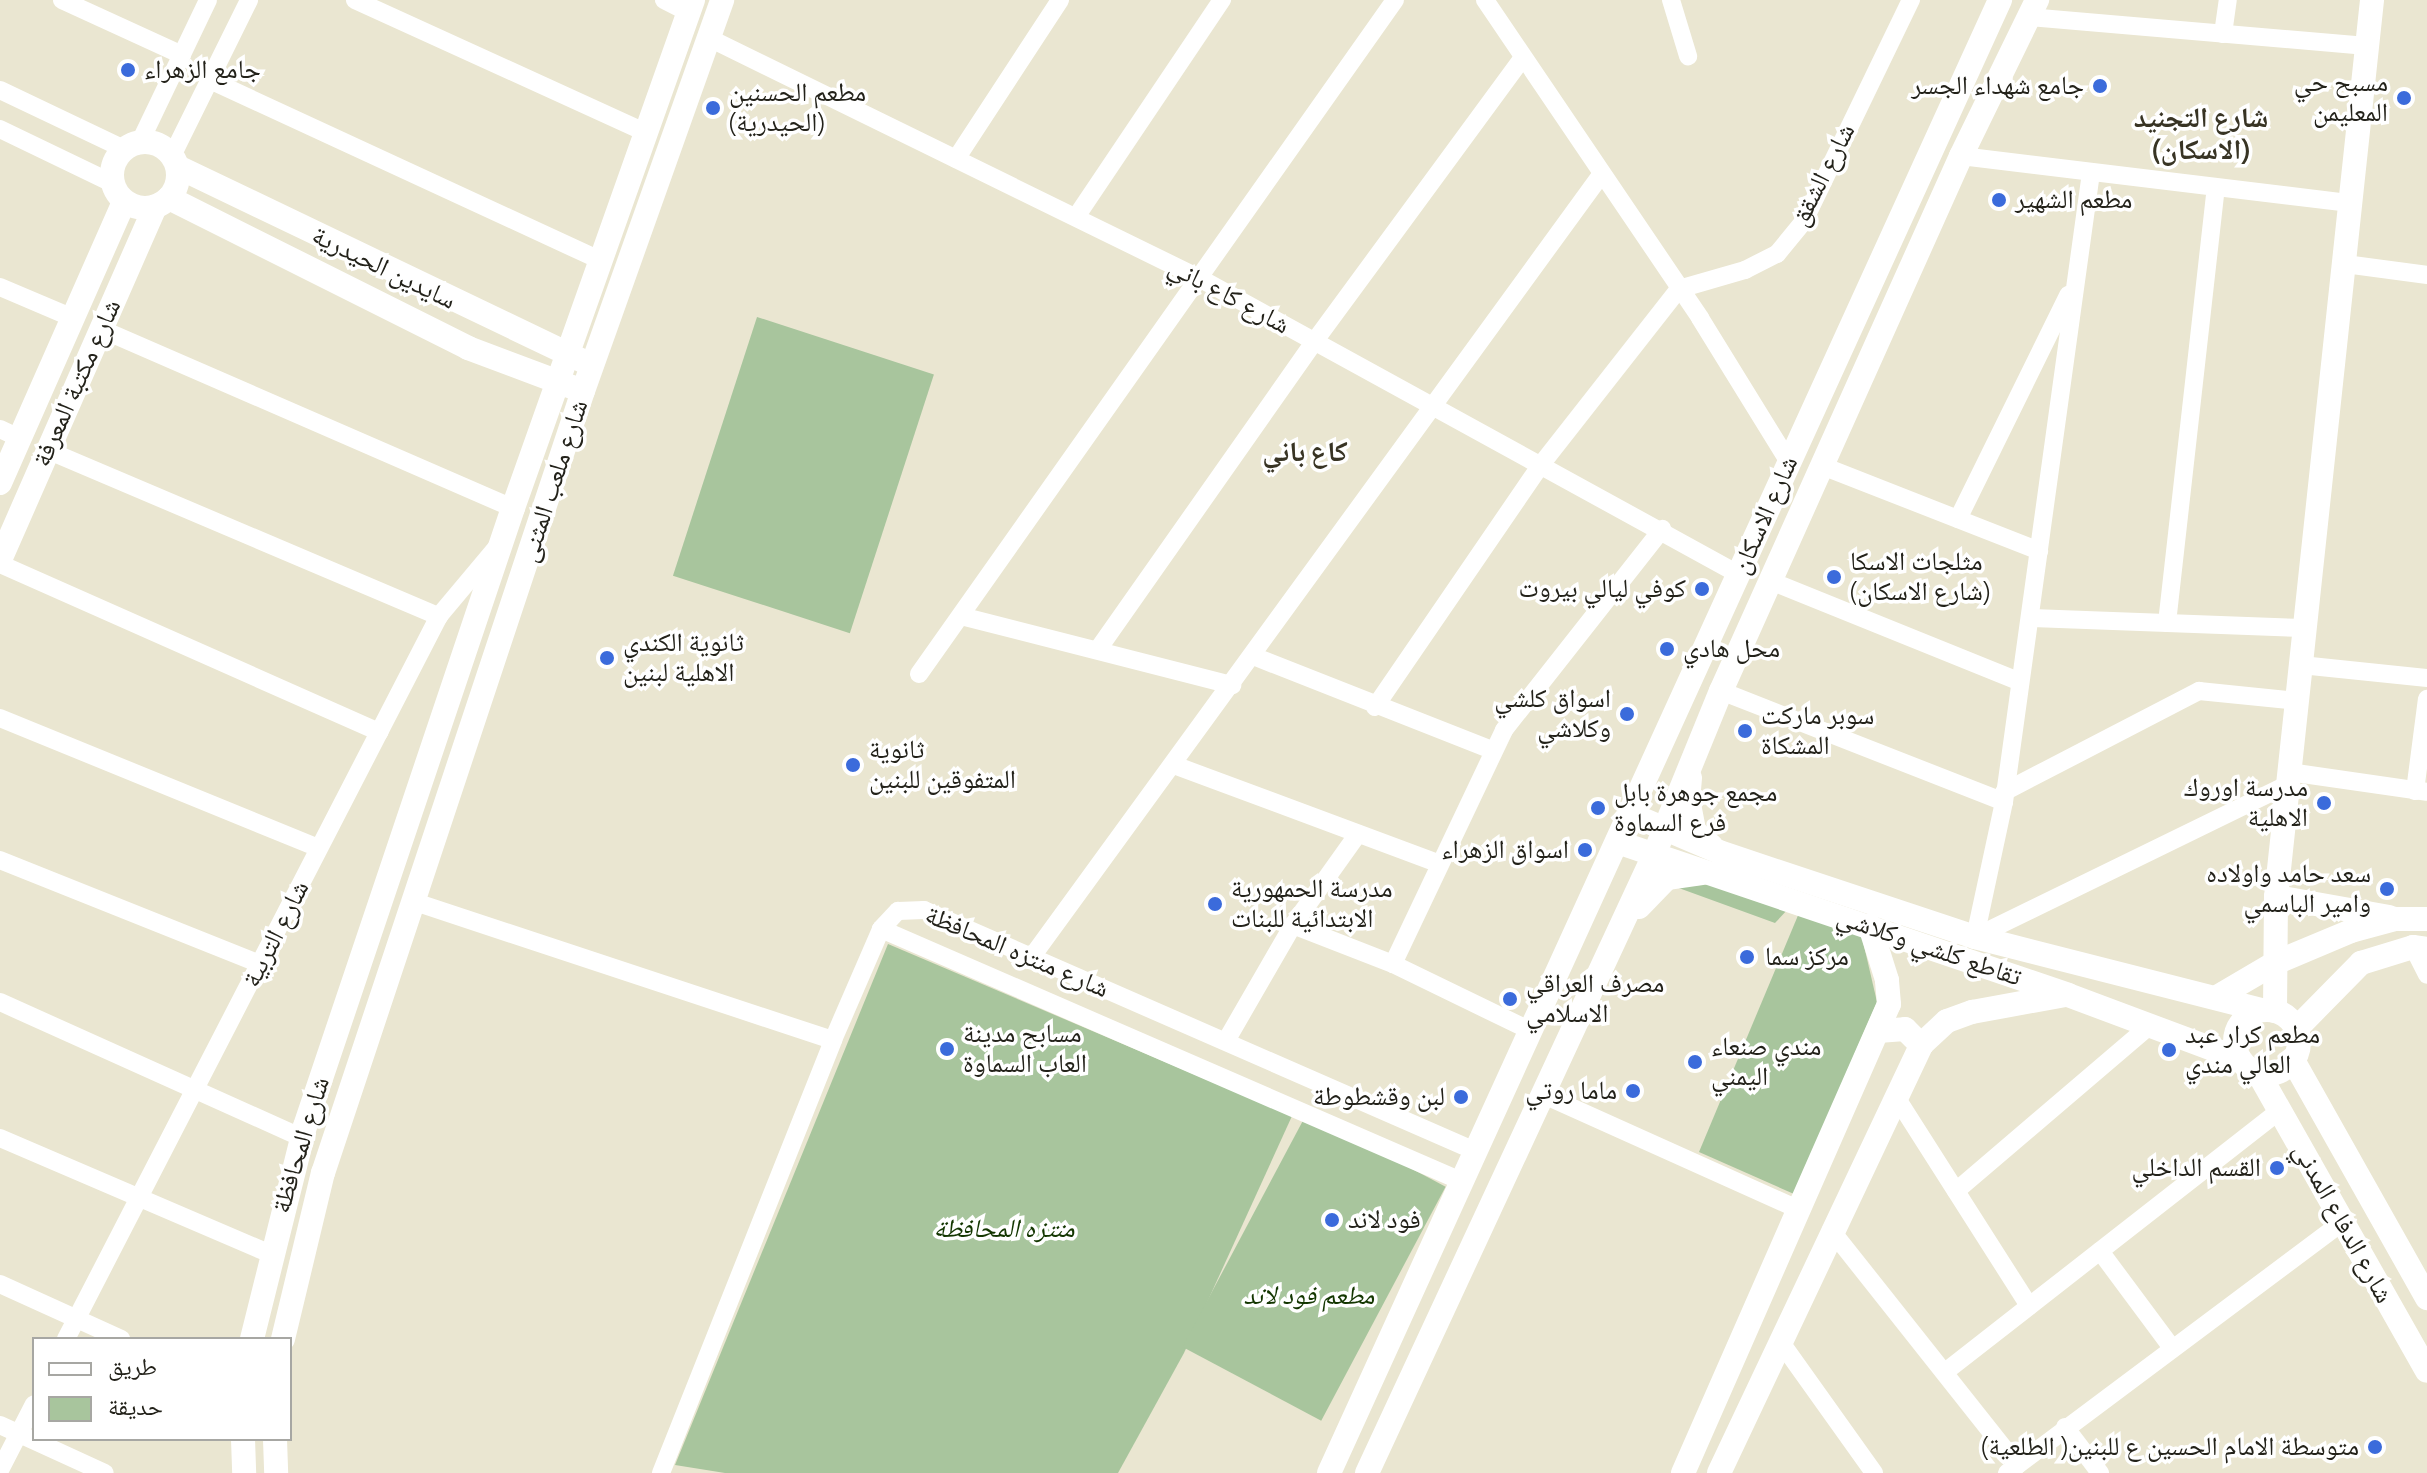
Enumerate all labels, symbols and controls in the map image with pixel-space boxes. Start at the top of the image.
place label: جامع الزهراء [144,54,261,86]
marker: جامع الزهراء [119,61,137,79]
place label: مسبح حي المعليمن [2294,67,2388,128]
place label: جامع شهداء الجسر [1911,70,2084,102]
place label: مطعم الحسنين (الحيدرية) [729,77,866,138]
marker: جامع شهداء الجسر [2091,77,2109,95]
marker: مسبح حي المعليمن [2395,89,2413,107]
marker: مطعم الحسنين (الحيدرية) [704,99,722,117]
district label: شارع التجنيد (الاسكان) [2134,101,2268,167]
street label: شارع الشقق [1784,118,1862,232]
place label: مطعم الشهير [2015,184,2132,216]
marker: مطعم الشهير [1990,191,2008,209]
street label: سايدين الحيدرية [307,220,461,316]
street label: شارع كاع باني [1163,251,1295,341]
street label: شارع مكتبة المعرفة [26,294,128,472]
street label: شارع ملعب المثنى [513,396,595,566]
district label: كاع باني [1262,435,1348,469]
street label: شارع الاسكان [1725,451,1805,579]
place label: مثلجات الاسكا (شارع الاسكان) [1850,546,1990,608]
marker: مثلجات الاسكا (شارع الاسكان) [1825,568,1843,586]
place label: كوفي ليالي بيروت [1518,573,1686,605]
marker: كوفي ليالي بيروت [1693,580,1711,598]
place label: ثانوية الكندي الاهلية لبنين [623,627,744,688]
place label: محل هادي [1683,633,1780,665]
marker: محل هادي [1658,640,1676,658]
marker: ثانوية الكندي الاهلية لبنين [598,649,616,667]
place label: اسواق كلشي وكلاشي [1494,683,1611,744]
place label: سوبر ماركت المشكاة [1761,700,1874,762]
marker: اسواق كلشي وكلاشي [1618,705,1636,723]
marker: سوبر ماركت المشكاة [1736,722,1754,740]
place label: ثانوية المتفوقين للبنين [869,734,1016,796]
marker: ثانوية المتفوقين للبنين [844,756,862,774]
place label: مدرسة اوروك الاهلية [2184,772,2308,834]
place label: مجمع جوهرة بابل فرع السماوة [1614,777,1777,838]
marker: مدرسة اوروك الاهلية [2315,794,2333,812]
marker: مجمع جوهرة بابل فرع السماوة [1589,799,1607,817]
place label: اسواق الزهراء [1441,834,1569,866]
marker: اسواق الزهراء [1576,841,1594,859]
place label: سعد حامد واولاده وامير الباسمي [2206,858,2371,920]
place label: مدرسة الحمهورية الابتدائية للبنات [1231,873,1393,934]
street label: شارع التربية [236,876,316,992]
marker: سعد حامد واولاده وامير الباسمي [2378,880,2396,898]
marker: مدرسة الحمهورية الابتدائية للبنات [1206,895,1224,913]
street label: شارع منتزه المحافظة [920,899,1114,1005]
street label: تقاطع كلشي وكلاشي [1833,901,2025,993]
place label: مركز سما [1765,941,1849,973]
marker: مركز سما [1736,946,1758,968]
place label: مصرف العراقي الاسلامي [1526,968,1664,1030]
marker: مصرف العراقي الاسلامي [1501,990,1519,1008]
place label: مسابح مدينة العاب السماوة [963,1018,1087,1080]
place label: مطعم كرار عبد العالي مندي [2185,1019,2320,1080]
place label: مندي صنعاء اليمني [1711,1031,1821,1092]
marker: مسابح مدينة العاب السماوة [938,1040,956,1058]
marker: مطعم كرار عبد العالي مندي [2160,1041,2178,1059]
marker: مندي صنعاء اليمني [1686,1053,1704,1071]
street label: شارع المحافظة [266,1073,336,1217]
place label: ماما روتي [1525,1075,1617,1107]
place label: لبن وقشطوطة [1313,1081,1445,1113]
marker: ماما روتي [1624,1082,1642,1100]
marker: لبن وقشطوطة [1452,1088,1470,1106]
street label: شارع الدفاع المدني [2286,1137,2400,1309]
place label: القسم الداخلي [2131,1152,2261,1184]
marker: القسم الداخلي [2268,1159,2286,1177]
place label: فود لاند [1348,1204,1421,1236]
marker: فود لاند [1323,1211,1341,1229]
park label: منتزه المحافظة [934,1213,1074,1245]
park label: مطعم فود لاند [1244,1280,1374,1312]
legend [32,1337,292,1441]
text: طريق [108,1352,157,1381]
text: حديقة [108,1392,163,1421]
place label: متوسطة الامام الحسين ع للبنين( الطلعية) [1981,1431,2359,1463]
marker: متوسطة الامام الحسين ع للبنين( الطلعية) [2366,1438,2384,1456]

